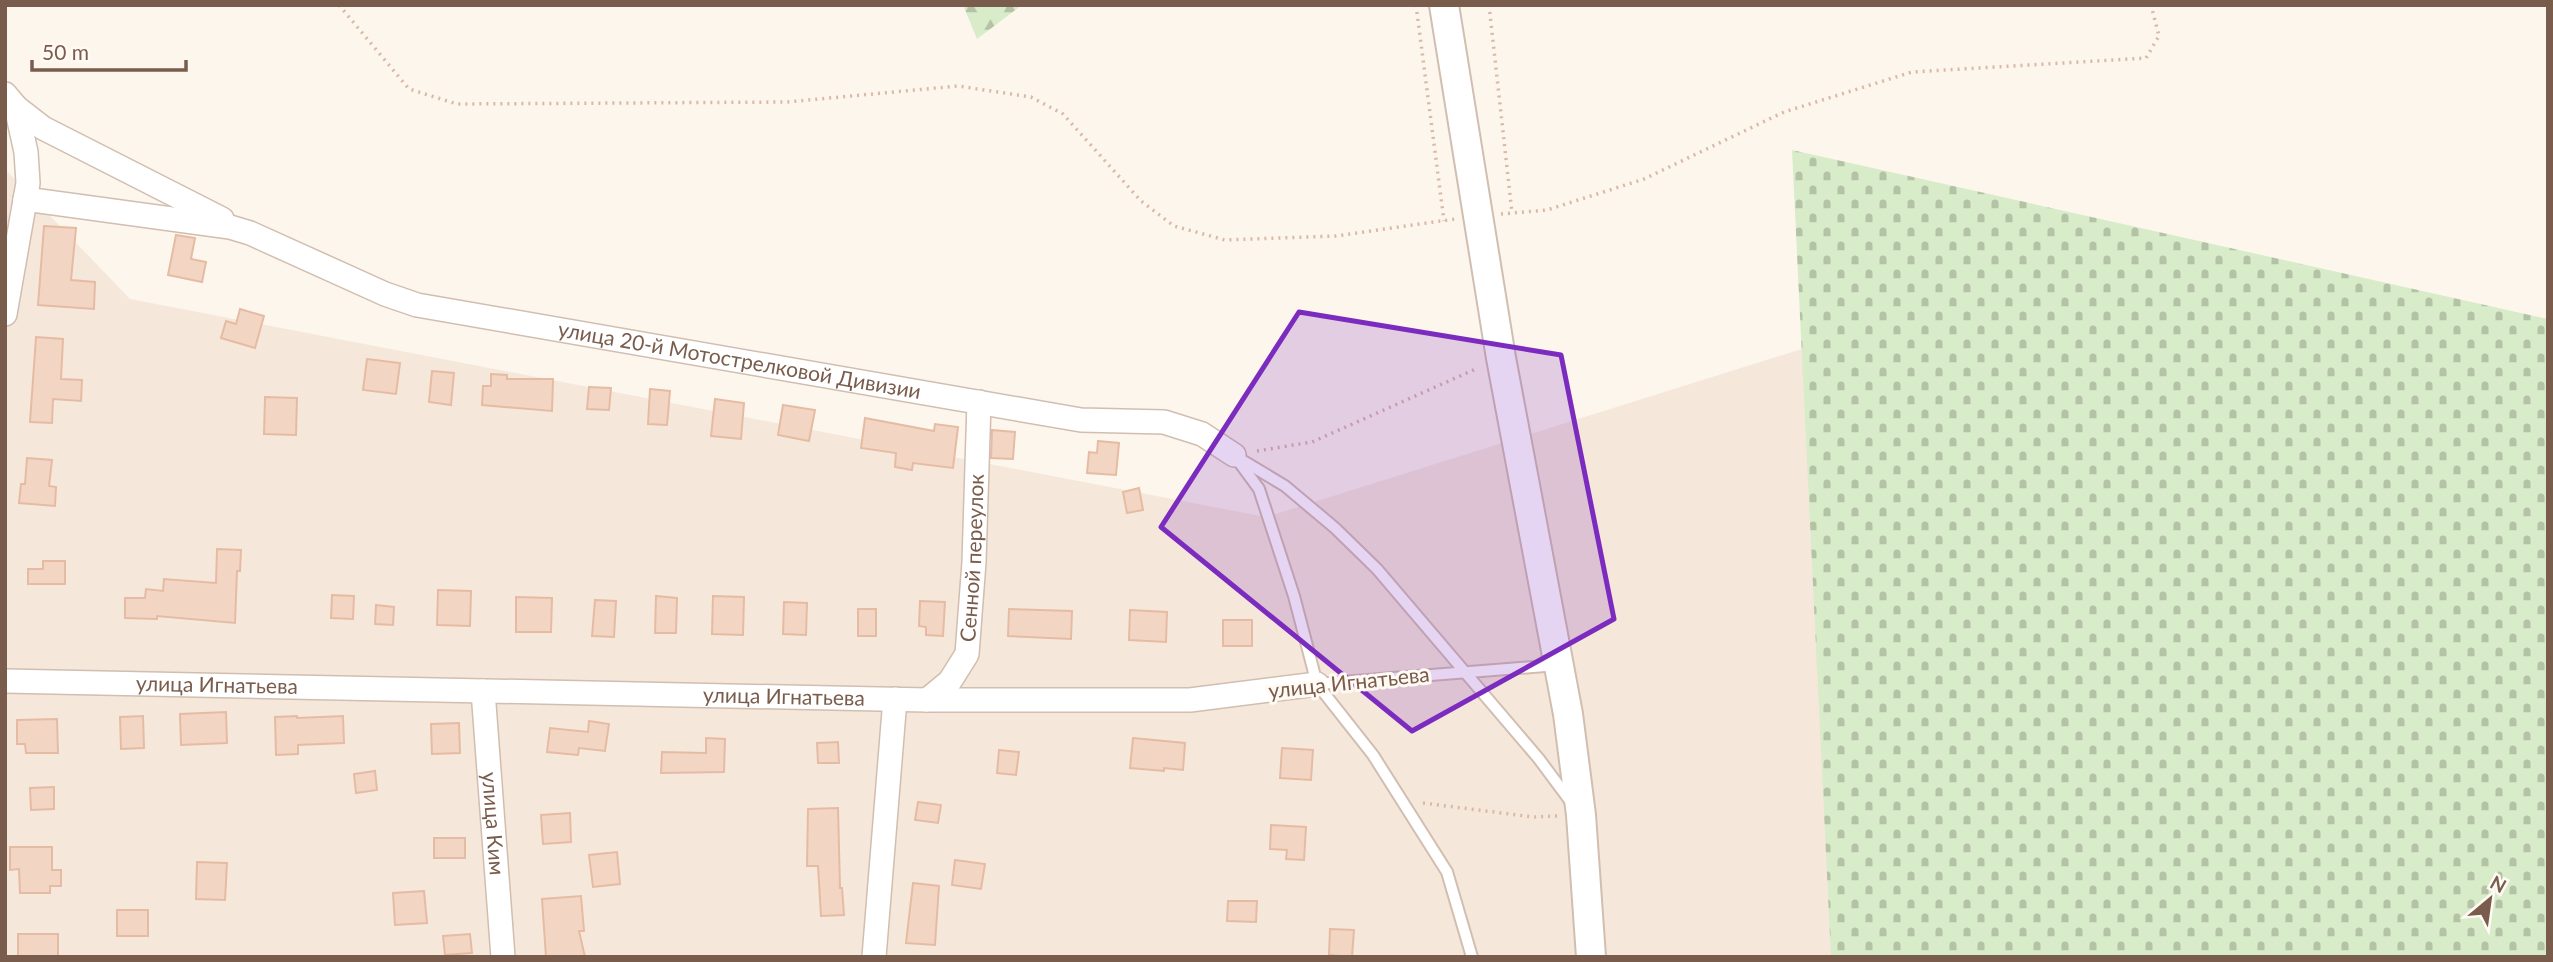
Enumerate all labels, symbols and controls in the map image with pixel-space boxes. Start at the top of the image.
scale bar [32,28,186,72]
text: 50 m [42,39,89,64]
street label: улица 20-й Мотострелковой Дивизии [556,316,923,403]
street label: Сенной переулок [954,473,988,643]
street label: улица Игнатьева [1267,661,1431,702]
street label: улица Игнатьева [136,670,298,698]
street label: улица Игнатьева [703,681,865,710]
street label: улица Ким [478,771,511,876]
north arrow [2455,864,2525,934]
text: N [2487,870,2510,897]

